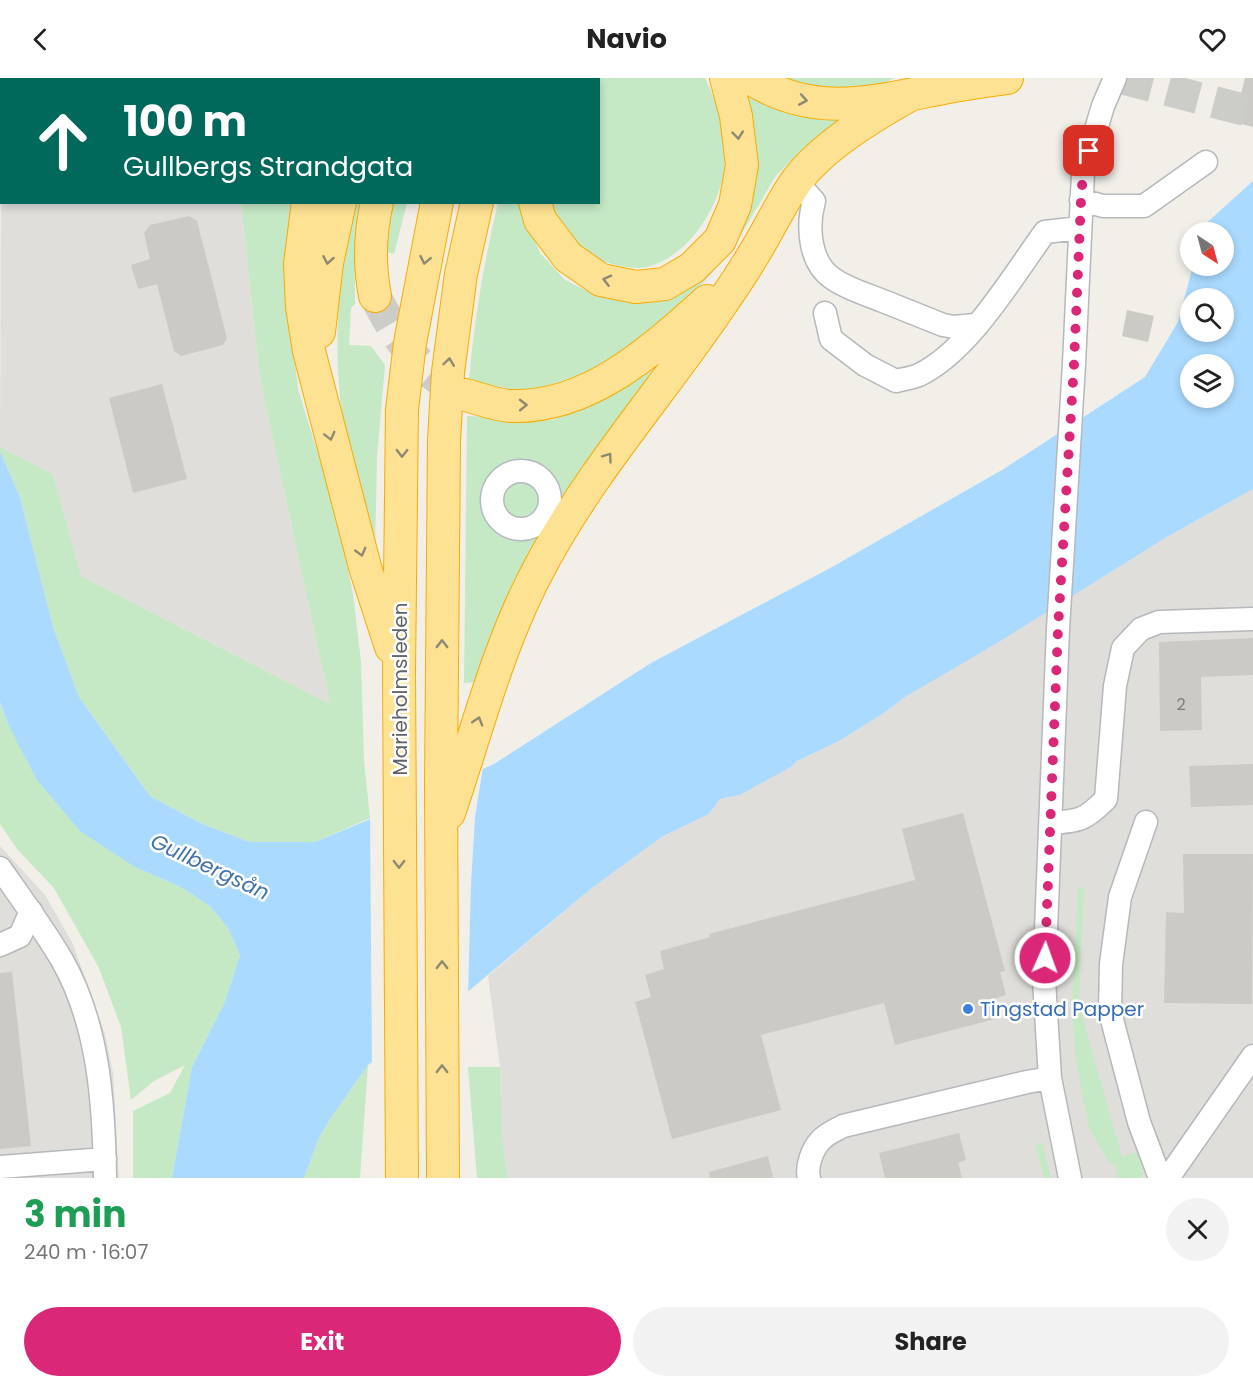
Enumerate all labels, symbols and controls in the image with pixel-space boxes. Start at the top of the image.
text: Navio [586,20,667,57]
icon: back [24,23,57,56]
icon: heart [1196,23,1229,56]
text: 100 m [123,92,247,151]
one-way arrow [798,93,808,106]
icon: ahead [24,102,102,180]
pin [1063,125,1114,176]
one-way arrow [731,131,744,140]
icon: arrive [1072,134,1105,167]
text: Gullbergs Strandgata [123,148,413,185]
north arrow [1180,222,1234,276]
map controls [1180,222,1234,408]
one-way arrow [322,254,335,264]
one-way arrow [419,254,432,264]
one-way arrow [602,274,612,287]
button: search [1180,288,1234,342]
button: layers [1180,354,1234,408]
one-way arrow [443,357,455,366]
one-way arrow [519,399,528,412]
one-way arrow [322,431,335,441]
one-way arrow [396,449,408,458]
one-way arrow [601,452,612,463]
one-way arrow [354,546,366,557]
street label: Marieholmsleden [386,602,414,776]
one-way arrow [436,639,448,648]
house number: 2 [1176,693,1186,716]
one-way arrow [471,716,483,727]
water label: Gullbergsån [146,826,274,907]
one-way arrow [393,859,405,868]
position arrow [1013,926,1077,990]
one-way arrow [436,961,448,970]
place label: Tingstad Papper [980,995,1144,1023]
marker: Tingstad Papper [961,1002,975,1016]
one-way arrow [436,1065,448,1074]
text: 3 min [24,1189,126,1240]
button: close [1166,1198,1229,1261]
text: 240 m · 16:07 [24,1238,148,1266]
button: Exit [24,1307,621,1376]
button: Share [633,1307,1229,1376]

